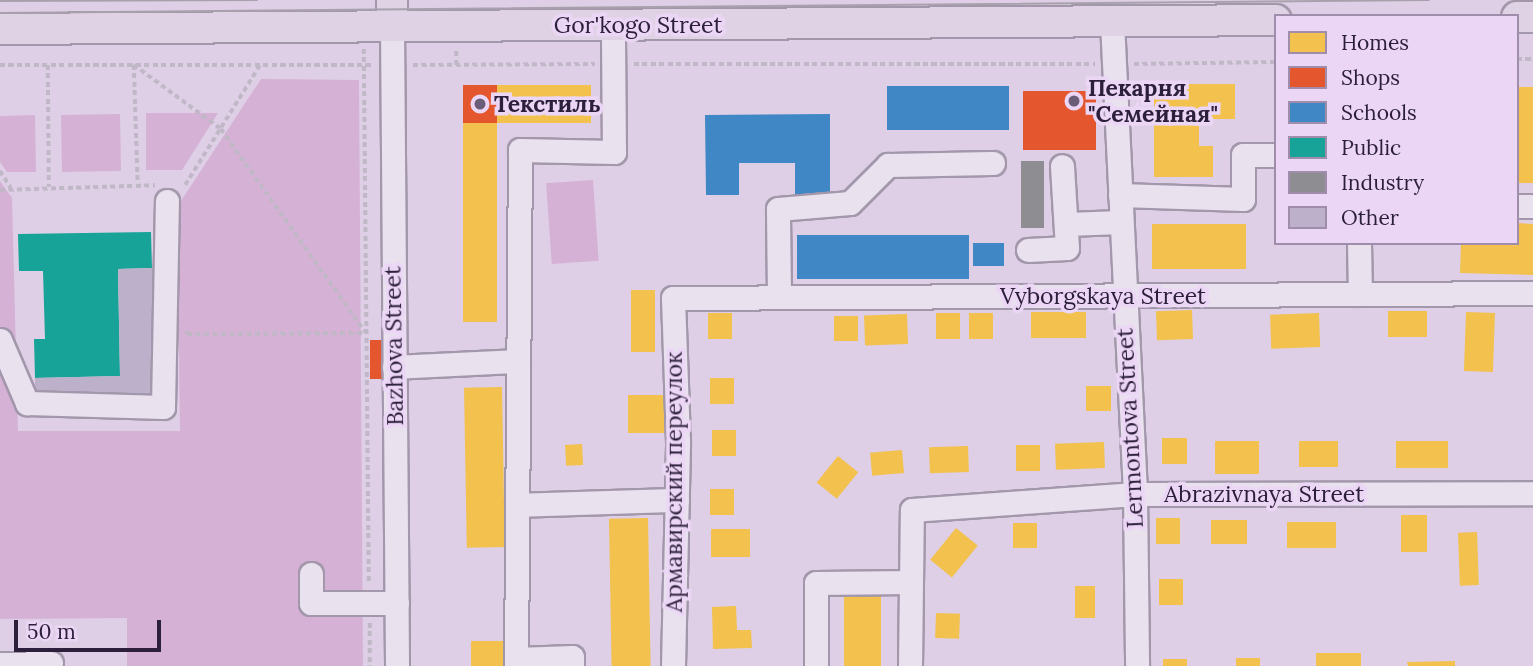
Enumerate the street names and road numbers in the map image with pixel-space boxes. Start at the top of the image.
street label: Gor'kogo Street [554,11,722,39]
street label: Bazhova Street [379,266,409,426]
street label: Vyborgskaya Street [1000,282,1206,310]
street label: Lermontova Street [1111,327,1149,529]
street label: Армавирский переулок [660,352,688,612]
street label: Abrazivnaya Street [1164,480,1364,508]

